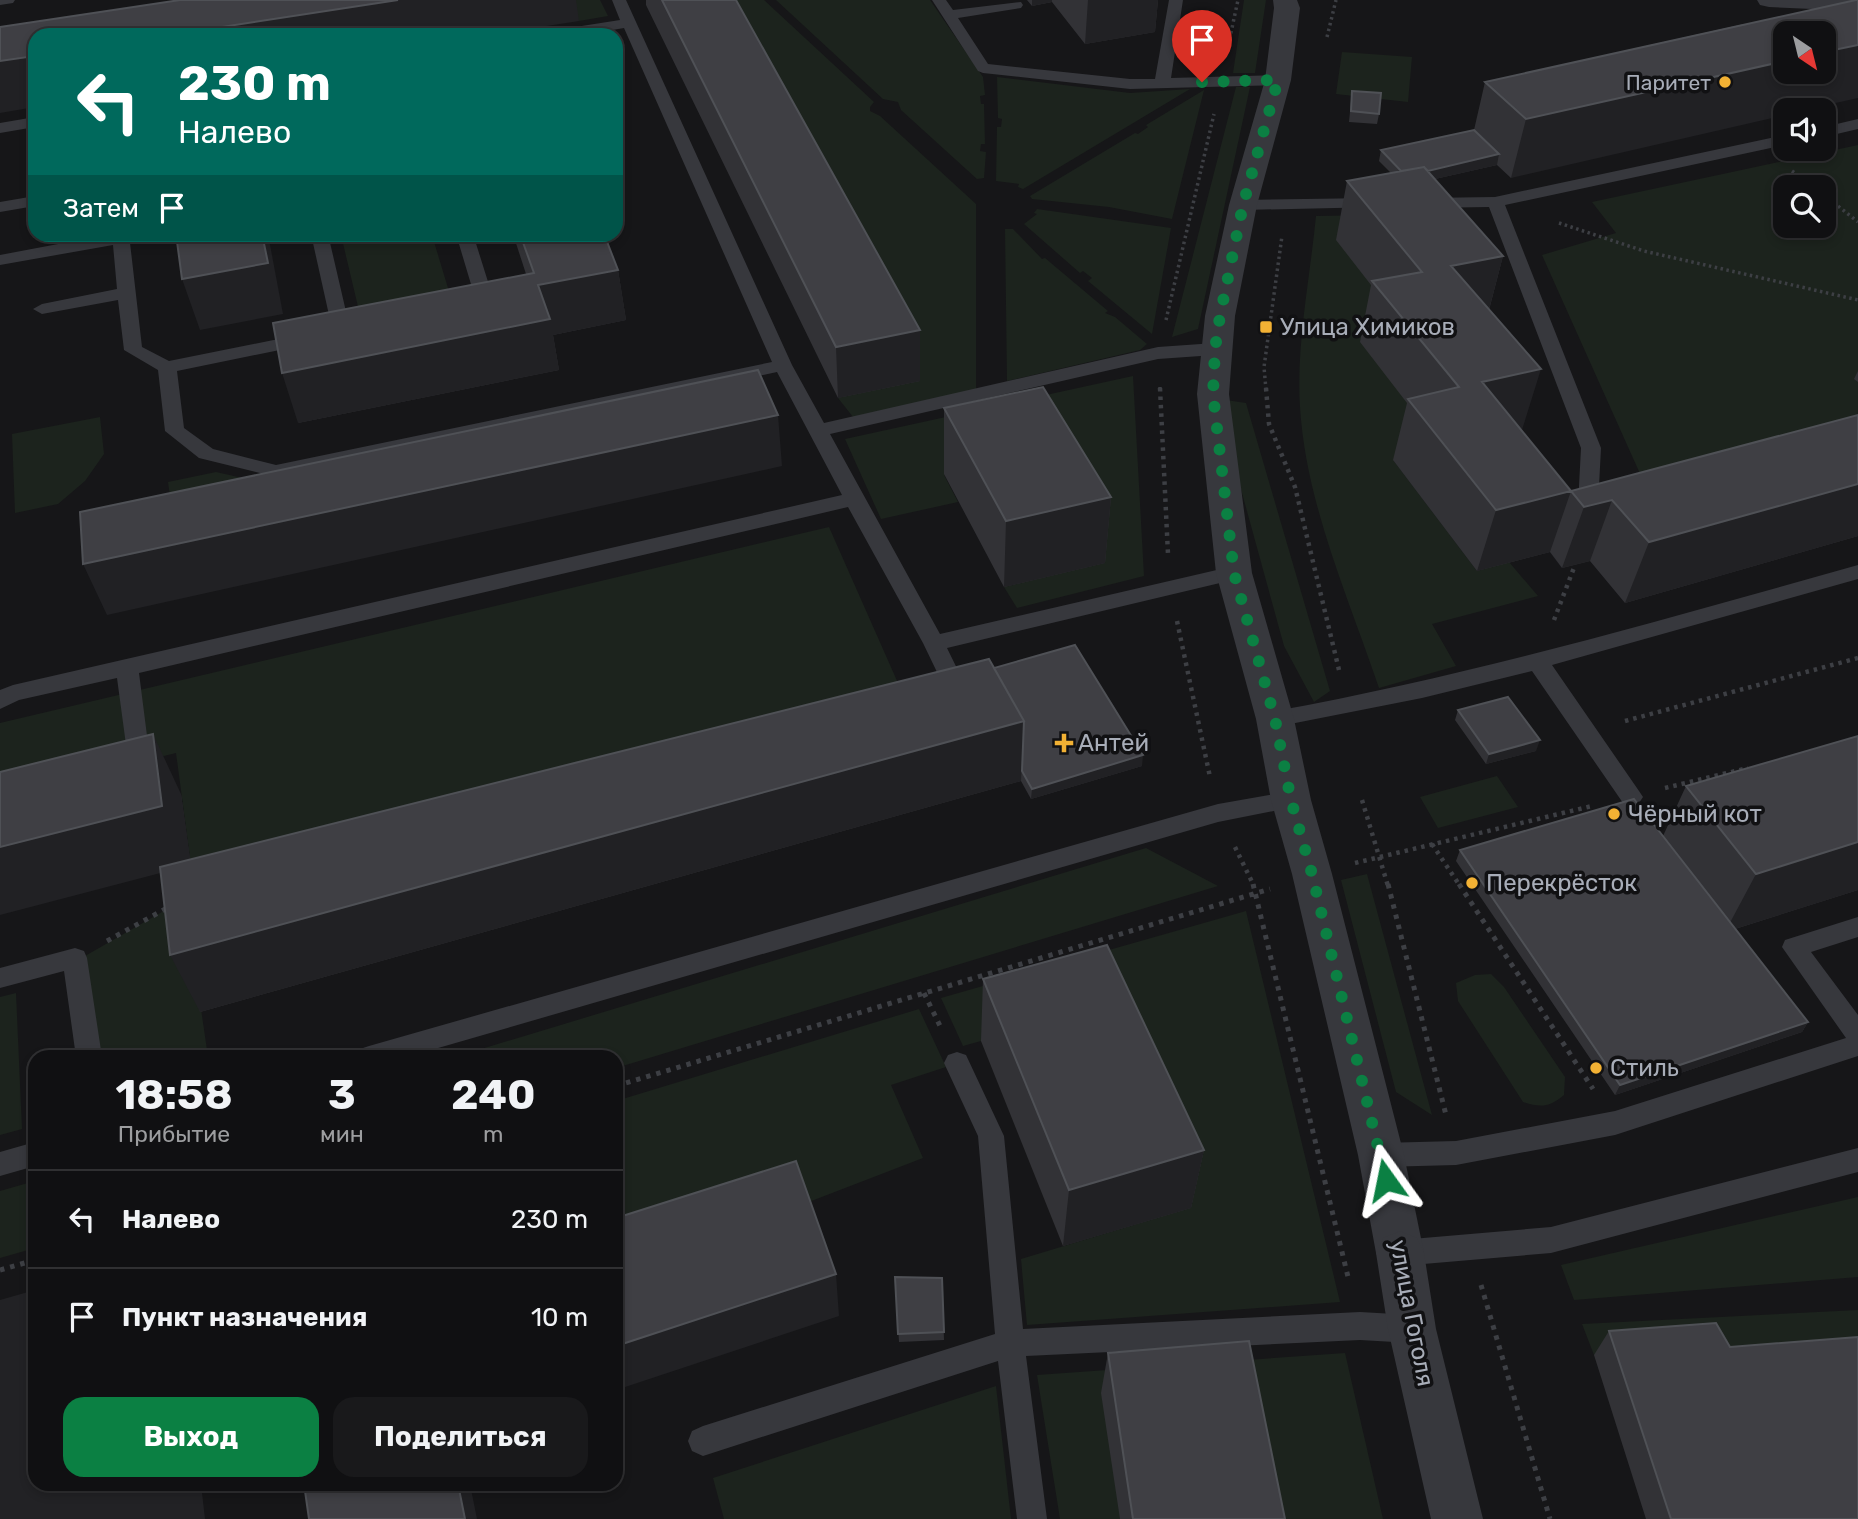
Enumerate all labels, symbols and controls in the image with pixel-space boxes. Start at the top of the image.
pin [1172,10,1232,82]
icon: arrive [1183,21,1221,59]
north arrow [1773,21,1836,84]
map controls [1773,21,1836,238]
text: 230 m [178,54,331,112]
icon: left [63,56,154,147]
place label: Паритет [1626,70,1711,95]
marker: Паритет [1717,74,1733,90]
button: sound [1773,98,1836,161]
text: Налево [178,113,291,151]
button: search [1773,175,1836,238]
icon: arrive [153,189,191,227]
text: Затем [63,193,139,224]
place label: Улица Химиков [1280,313,1455,341]
marker: Улица Химиков [1258,319,1274,335]
place label: Антей [1078,729,1149,757]
marker: Антей [1056,735,1072,751]
place label: Чёрный кот [1628,800,1762,828]
marker: Чёрный кот [1606,806,1622,822]
place label: Перекрёсток [1486,869,1637,897]
marker: Перекрёсток [1464,875,1480,891]
place label: Стиль [1610,1054,1679,1082]
marker: Стиль [1588,1060,1604,1076]
text: 18:58 [115,1070,233,1120]
text: 3 [328,1070,356,1120]
text: 240 [451,1070,536,1120]
text: Прибытие [118,1120,230,1148]
text: мин [320,1120,364,1148]
text: m [483,1120,504,1148]
position arrow [1349,1143,1423,1217]
icon: left [63,1200,101,1238]
text: Налево [122,1204,220,1235]
text: 230 m [511,1204,588,1235]
street label: улица Гоголя [1384,1237,1440,1389]
icon: arrive [63,1298,101,1336]
text: Пункт назначения [122,1302,367,1333]
text: 10 m [531,1302,588,1333]
button: Выход [63,1397,319,1477]
button: Поделиться [333,1397,588,1477]

